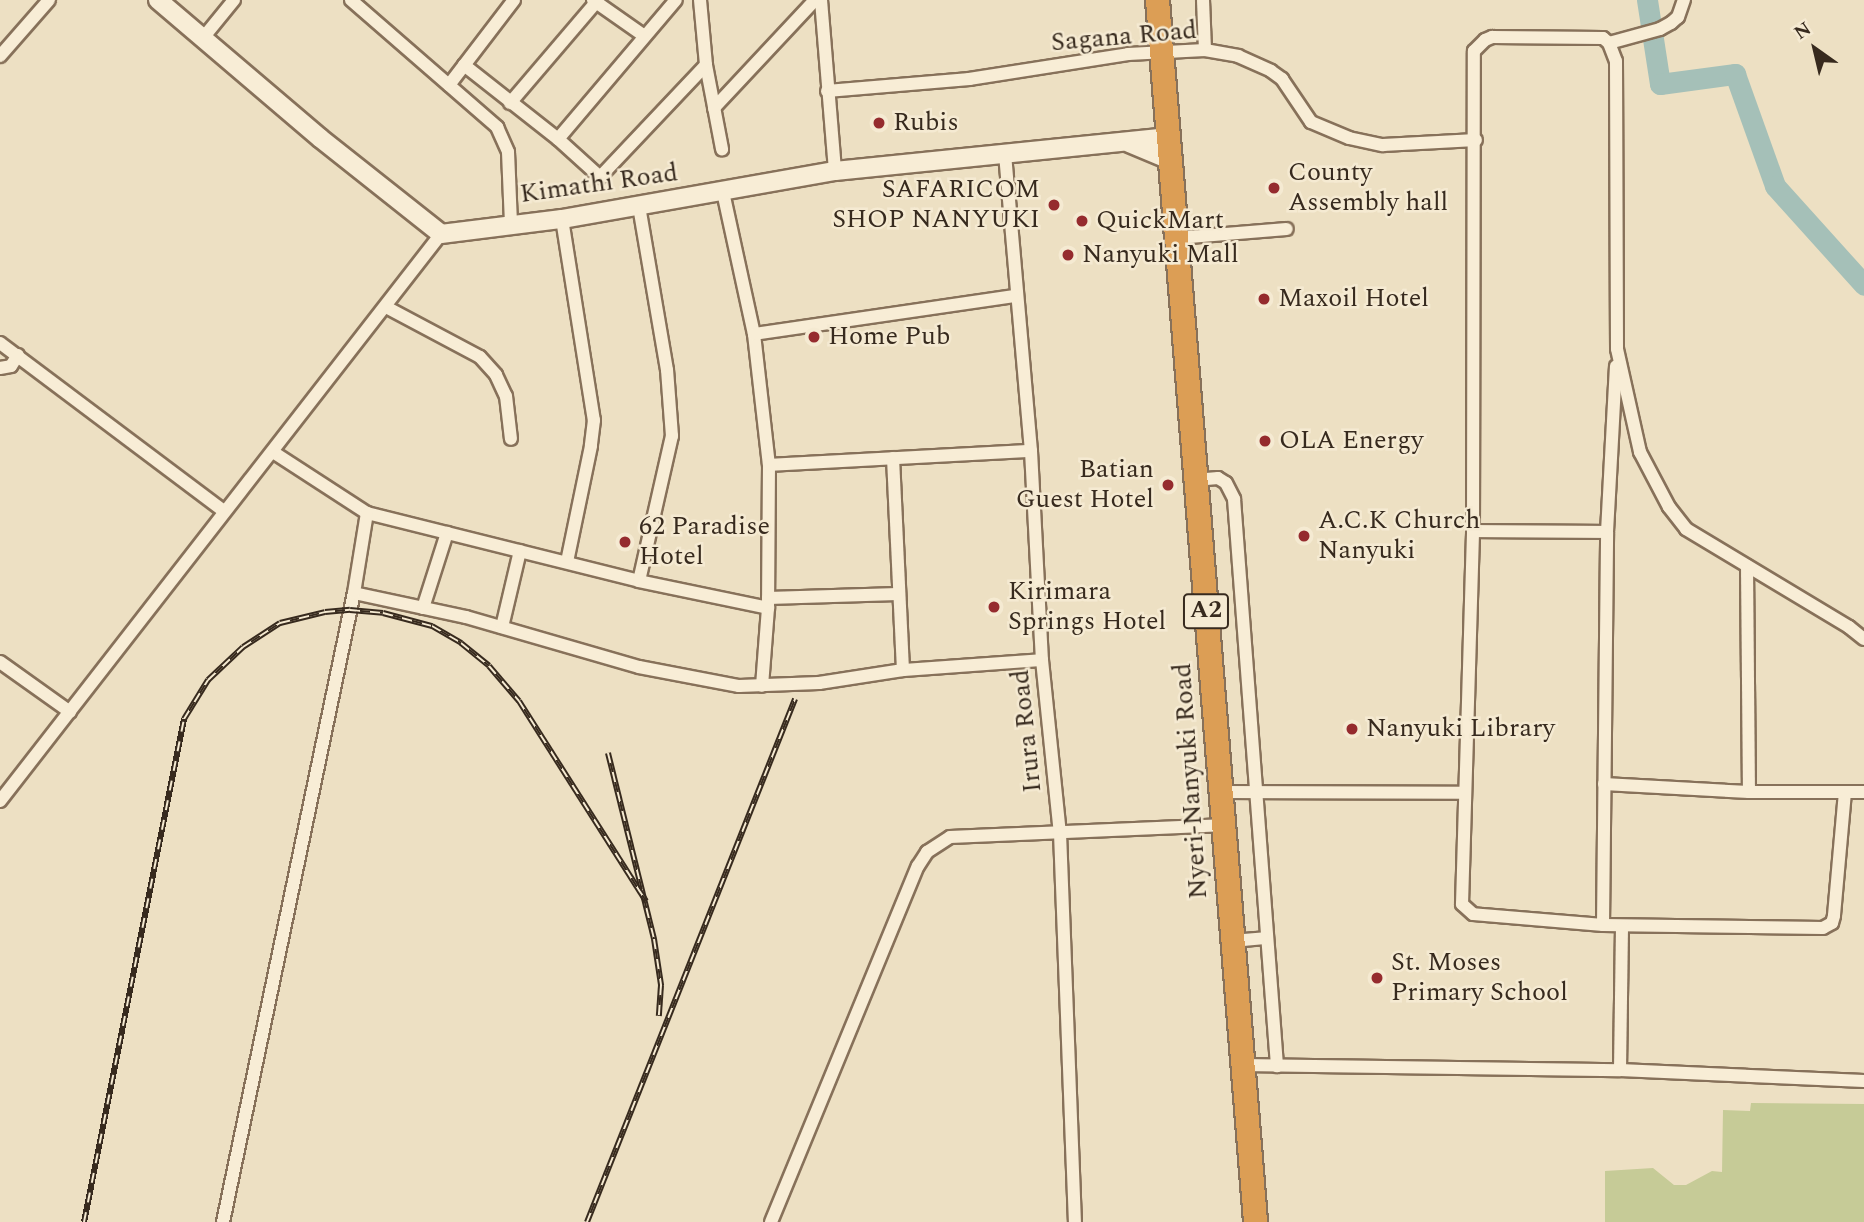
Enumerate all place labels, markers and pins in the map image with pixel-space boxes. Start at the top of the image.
place label: Rubis [893,107,959,139]
marker: Rubis [871,115,887,131]
place label: County Assembly hall [1288,157,1448,218]
place label: SAFARICOM SHOP NANYUKI [832,174,1040,235]
marker: County Assembly hall [1266,180,1282,196]
marker: SAFARICOM SHOP NANYUKI [1046,197,1062,213]
place label: QuickMart [1096,205,1224,237]
marker: QuickMart [1074,213,1090,229]
place label: Nanyuki Mall [1082,239,1239,271]
marker: Nanyuki Mall [1060,247,1076,263]
place label: Maxoil Hotel [1278,283,1429,315]
marker: Maxoil Hotel [1256,291,1272,307]
place label: Home Pub [828,321,950,353]
marker: Home Pub [806,329,822,345]
place label: OLA Energy [1279,425,1424,457]
marker: OLA Energy [1257,433,1273,449]
place label: Batian Guest Hotel [1016,454,1154,516]
marker: Batian Guest Hotel [1160,477,1176,493]
place label: A.C.K Church Nanyuki [1318,505,1480,566]
place label: 62 Paradise Hotel [639,511,770,572]
marker: A.C.K Church Nanyuki [1296,528,1312,544]
marker: 62 Paradise Hotel [617,534,633,550]
place label: Kirimara Springs Hotel [1008,576,1166,638]
marker: Kirimara Springs Hotel [986,599,1002,615]
place label: Nanyuki Library [1366,713,1555,745]
marker: Nanyuki Library [1344,721,1360,737]
place label: St. Moses Primary School [1391,947,1568,1009]
marker: St. Moses Primary School [1369,970,1385,986]

